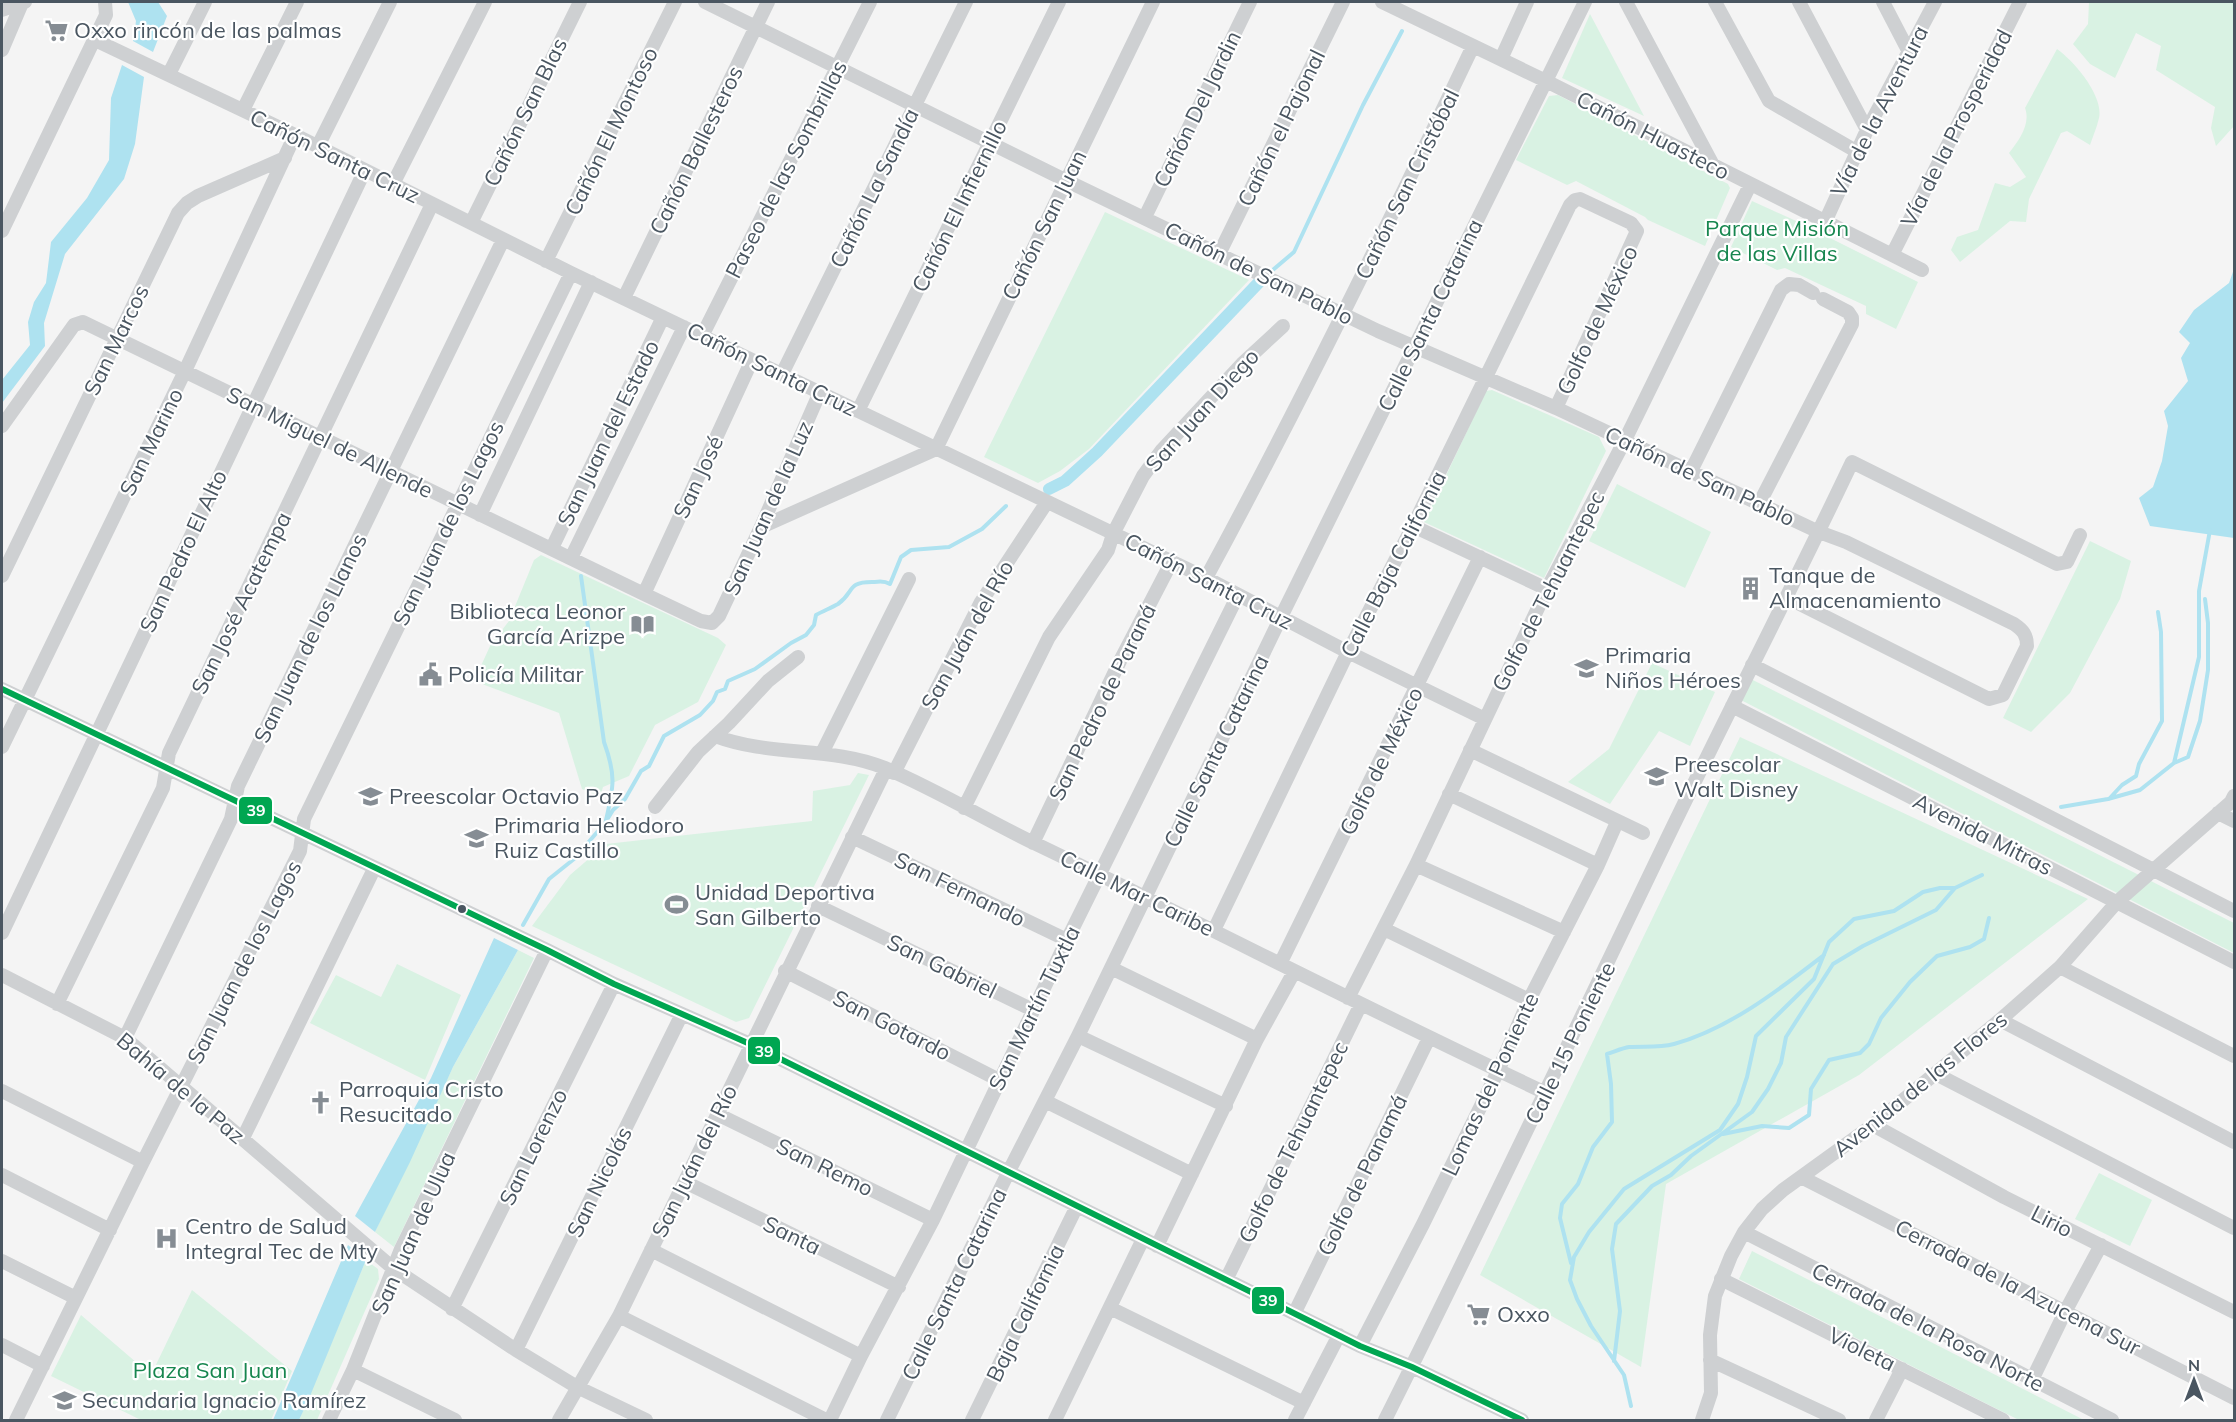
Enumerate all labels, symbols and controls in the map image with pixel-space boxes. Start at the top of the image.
place label: Oxxo rincón de las palmas [74,16,342,44]
supermarket icon: Oxxo rincón de las palmas [43,17,69,43]
street label: Vía de la Aventura [1824,21,1934,201]
street label: Vía de la Prosperidad [1894,25,2018,231]
street label: Cañón Del Jardin [1147,26,1247,192]
street label: Cañón San Blas [477,33,573,191]
street label: Cañón El Montoso [558,42,664,220]
street label: Cañón el Pajonal [1231,45,1331,211]
street label: Paseo de las Sombrillas [719,55,853,283]
street label: Cañón Ballesteros [643,61,749,239]
street label: Cañón San Cristóbal [1349,84,1465,284]
street label: Cañón Huasteco [1572,84,1734,186]
street label: Cañón Santa Cruz [245,103,425,209]
street label: Cañón La Sandía [823,104,925,272]
street label: Cañón El Infiernillo [905,115,1013,297]
street label: Cañón San Juan [996,145,1092,305]
street label: Calle Santa Catarina [1371,214,1489,416]
park label: Parque Misión de las Villas [1705,214,1849,267]
street label: Cañón de San Pablo [1160,215,1358,331]
street label: Golfo de México [1550,241,1644,399]
street label: San Marcos [77,280,155,400]
street label: Cañón Santa Cruz [682,316,862,422]
street label: San Juan del Estado [551,335,665,531]
street label: San Juan Diego [1139,342,1265,478]
street label: San Miguel de Allende [222,380,438,504]
street label: San Marino [113,384,189,500]
street label: San Juan de los Lagos [386,416,510,630]
street label: San Juan de la Luz [717,416,819,600]
street label: Cañón de San Pablo [1601,420,1799,532]
street label: San José [667,431,729,523]
street label: San Pedro El Alto [133,465,233,637]
street label: Calle Baja California [1334,466,1452,662]
street label: Golfo de Tehuantepec [1485,486,1611,696]
street label: San José Acatempa [185,507,297,699]
street label: Cañón Santa Cruz [1120,526,1298,636]
street label: San Juan de los Llanos [247,529,373,747]
street label: San Juán del Río [914,555,1020,715]
place label: Tanque de Almacenamiento [1769,561,1941,614]
building icon: Tanque de Almacenamiento [1738,575,1764,601]
place label: Biblioteca Leonor García Arizpe [450,597,625,650]
street label: San Pedro de Paraná [1042,599,1162,805]
library icon: Biblioteca Leonor García Arizpe [630,611,656,637]
place label: Primaria Niños Héroes [1605,641,1741,694]
street label: Calle Santa Catarina [1157,650,1275,852]
school or university icon: Primaria Niños Héroes [1574,655,1600,681]
place label: Policía Militar [448,660,583,688]
public building icon: Policía Militar [417,661,443,687]
street label: Golfo de México [1333,682,1429,840]
place label: Preescolar Walt Disney [1674,750,1798,803]
school or university icon: Preescolar Walt Disney [1643,764,1669,790]
place label: Preescolar Octavio Paz [389,782,624,810]
school or university icon: Preescolar Octavio Paz [358,783,384,809]
street label: Avenida Mitras [1908,787,2058,881]
line badge: 39 [238,796,273,825]
text: 39 [246,800,266,820]
place label: Primaria Heliodoro Ruiz Castillo [494,811,684,864]
school or university icon: Primaria Heliodoro Ruiz Castillo [463,825,489,851]
street label: Calle Mar Caribe [1055,844,1219,942]
street label: San Fernando [890,845,1030,933]
street label: San Juan de los Lagos [181,856,307,1068]
place label: Unidad Deportiva San Gilberto [695,878,875,931]
sports icon: Unidad Deportiva San Gilberto [664,892,690,918]
unlabelled marker [456,903,468,915]
street label: San Martín Tuxtla [982,921,1086,1095]
street label: San Gabriel [883,927,1001,1005]
street label: Calle 15 Poniente [1519,957,1621,1129]
street label: San Gotardo [828,983,956,1067]
street label: Lomas del Poniente [1435,988,1545,1180]
street label: Avenida de las Flores [1827,1005,2013,1163]
street label: Bahía de la Paz [111,1026,251,1150]
line badge: 39 [747,1036,781,1065]
street label: Golfo de Tehuantepec [1232,1036,1354,1247]
text: 39 [754,1041,774,1061]
place label: Parroquia Cristo Resucitado [339,1075,504,1128]
street label: San Juán del Río [645,1080,743,1242]
street label: San Lorenzo [493,1084,573,1210]
church icon: Parroquia Cristo Resucitado [308,1089,334,1115]
street label: Golfo de Panamá [1311,1090,1413,1260]
street label: San Nicolás [560,1122,638,1242]
street label: San Remo [772,1132,878,1202]
street label: San Juan de Ulua [365,1147,461,1319]
street label: Calle Santa Catarina [895,1183,1013,1385]
street label: Lirio [2026,1199,2078,1243]
street label: Santa [759,1209,825,1261]
place label: Centro de Salud Integral Tec de Mty [185,1212,378,1265]
street label: Cerrada de la Azucena Sur [1891,1213,2145,1361]
hospital icon: Centro de Salud Integral Tec de Mty [154,1226,180,1252]
street label: Baja California [980,1240,1070,1386]
street label: Cerrada de la Rosa Norte [1807,1256,2049,1398]
line badge: 39 [1251,1286,1285,1315]
text: 39 [1258,1290,1278,1310]
place label: Oxxo [1497,1300,1550,1328]
supermarket icon: Oxxo [1466,1301,1492,1327]
street label: Violeta [1824,1321,1900,1377]
north arrow [2164,1350,2224,1410]
text: N [2188,1355,2200,1375]
park label: Plaza San Juan [133,1356,287,1384]
place label: Secundaria Ignacio Ramírez [82,1386,366,1414]
school or university icon: Secundaria Ignacio Ramírez [51,1387,77,1413]

